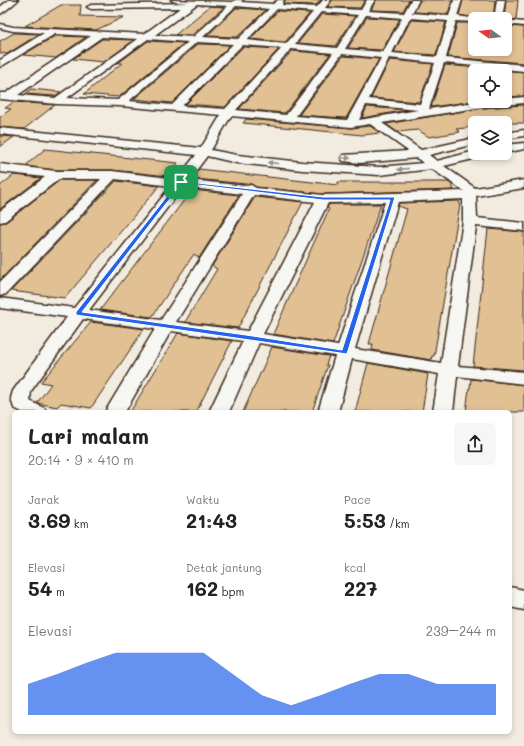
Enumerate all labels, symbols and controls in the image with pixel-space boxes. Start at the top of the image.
north arrow [468,12,512,56]
map controls [468,12,512,160]
button: locate [468,64,512,108]
button: layers [468,116,512,160]
one-way arrow [339,155,352,161]
one-way arrow [267,160,279,167]
pin [164,165,198,199]
one-way arrow [397,165,409,172]
icon: arrive [170,171,192,193]
text: Lari malam [28,421,149,450]
button: share [454,423,496,465]
text: 20:14 · 9 × 410 m [28,451,134,468]
text: Jarak [28,492,59,507]
text: Waktu [186,492,219,507]
text: Pace [344,492,371,507]
text: 3.69 [28,507,70,533]
text: 21:43 [186,507,237,533]
text: 5:53 [344,507,386,533]
text: km [70,516,88,531]
text: /km [386,516,410,531]
text: Elevasi [28,560,65,575]
text: Detak jantung [186,560,261,575]
text: kcal [344,560,366,575]
text: 54 [28,575,52,601]
text: 162 [186,575,218,601]
text: 227 [344,575,378,601]
text: m [52,584,65,599]
text: bpm [218,584,244,599]
text: Elevasi [28,622,72,639]
text: 239–244 m [426,622,496,639]

